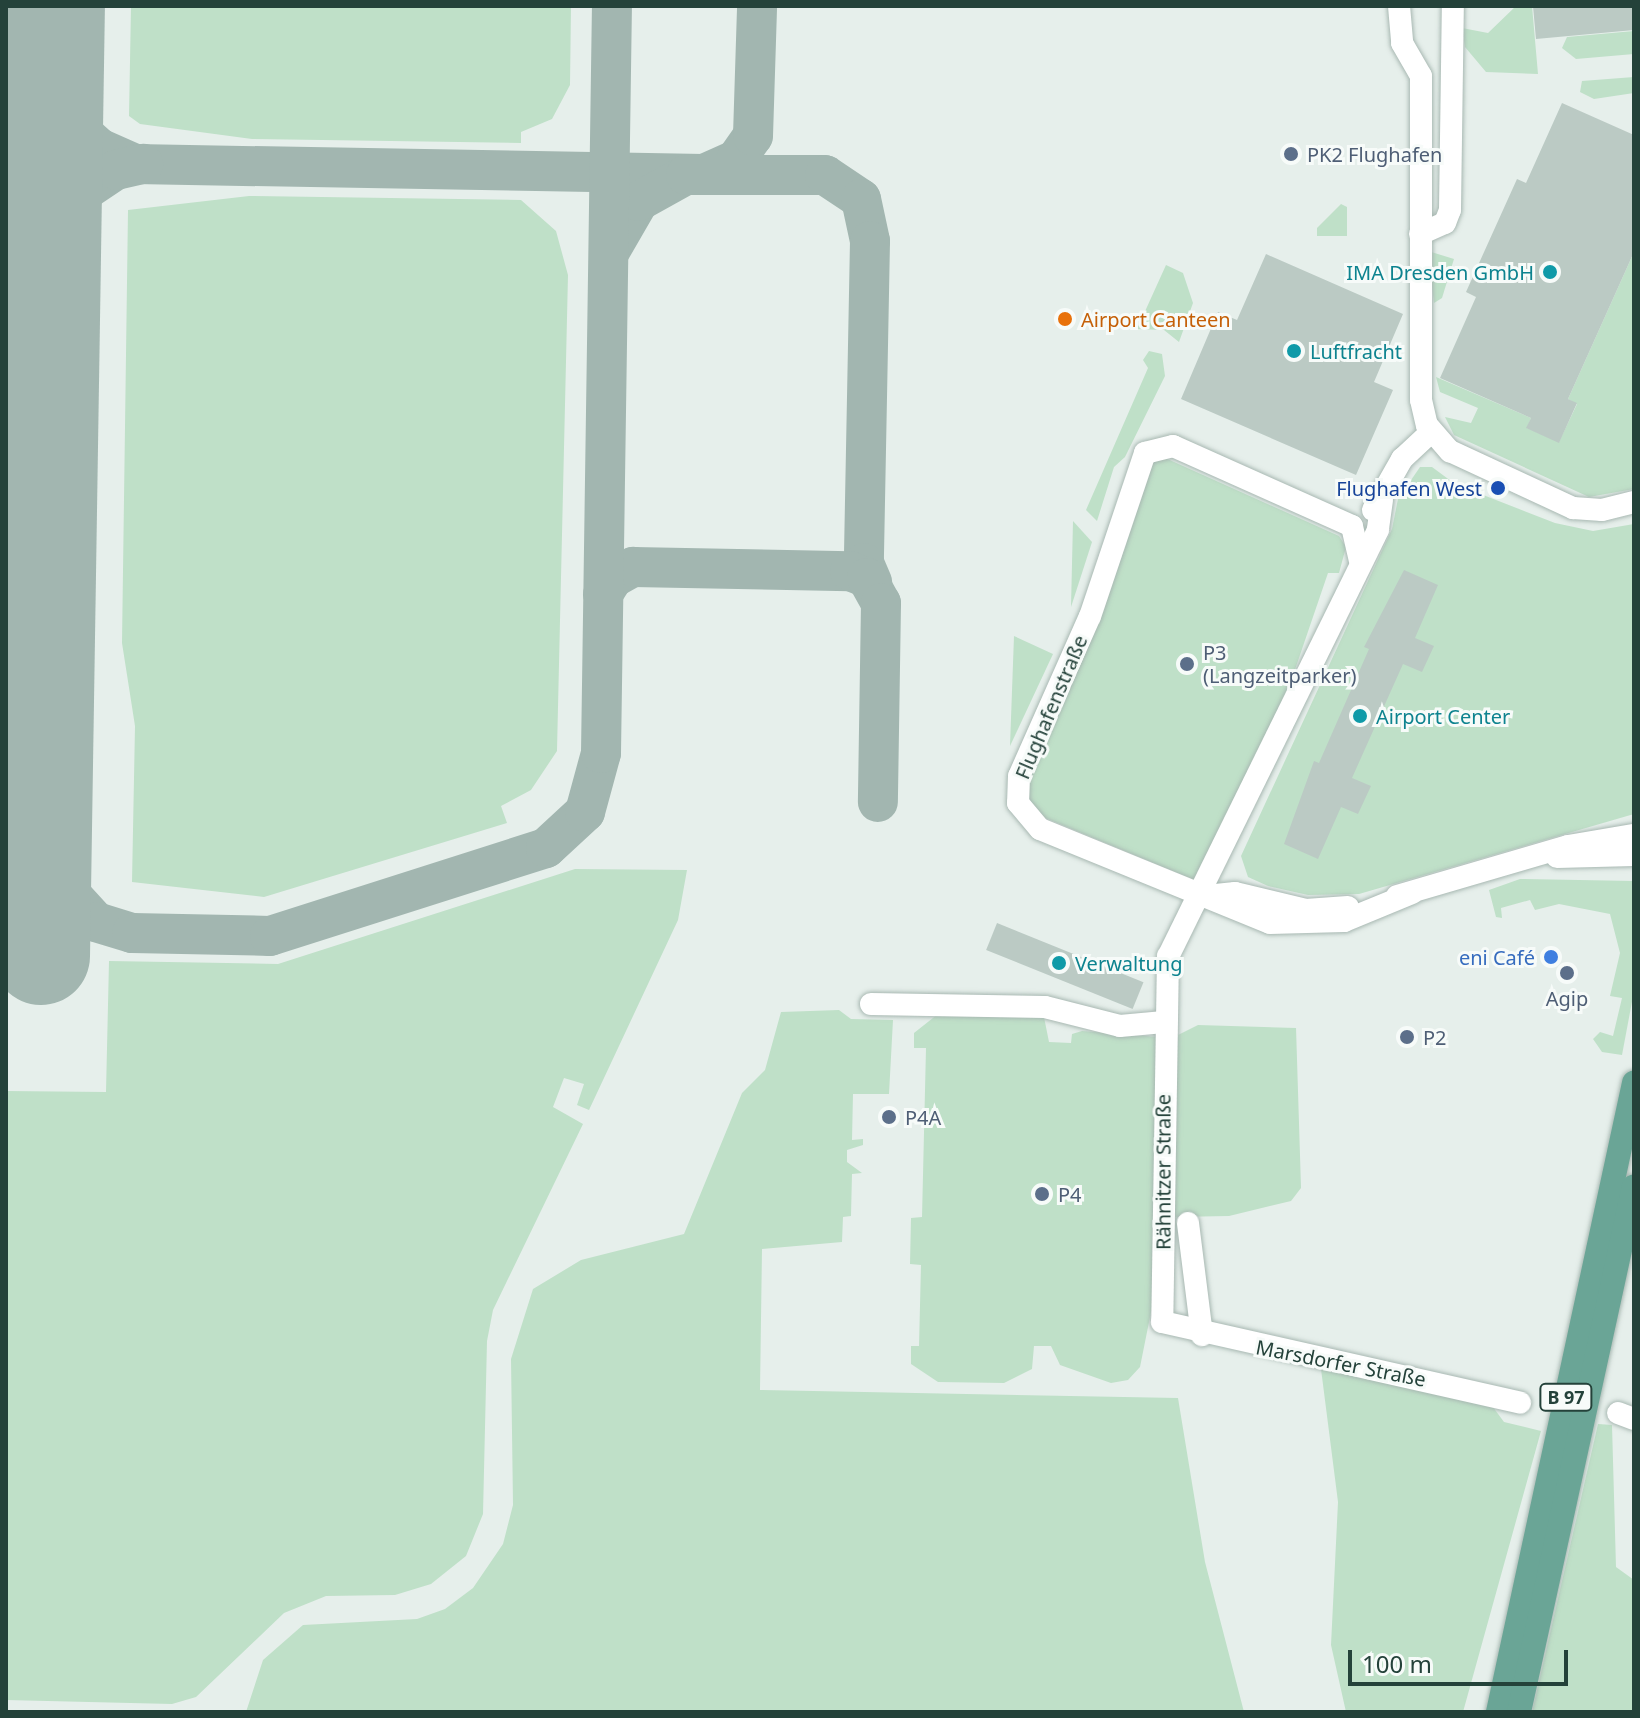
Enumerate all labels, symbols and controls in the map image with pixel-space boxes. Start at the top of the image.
place label: PK2 Flughafen [1307,142,1442,166]
marker: PK2 Flughafen [1282,145,1300,163]
place label: IMA Dresden GmbH [1346,260,1534,284]
marker: IMA Dresden GmbH [1541,263,1559,281]
place label: Airport Canteen [1081,307,1231,331]
marker: Airport Canteen [1056,310,1074,328]
place label: Luftfracht [1310,339,1402,363]
marker: Luftfracht [1285,342,1303,360]
place label: Flughafen West [1336,476,1482,500]
marker: Flughafen West [1489,479,1507,497]
street label: Flughafenstraße [1010,631,1092,783]
place label: P3 (Langzeitparker) [1203,640,1356,687]
marker: P3 (Langzeitparker) [1178,655,1196,673]
place label: Airport Center [1376,704,1510,728]
marker: Airport Center [1351,707,1369,725]
place label: eni Café [1459,945,1535,969]
marker: eni Café [1542,948,1560,966]
place label: Verwaltung [1075,951,1182,975]
marker: Verwaltung [1050,954,1068,972]
marker: Agip [1558,964,1576,982]
place label: Agip [1546,986,1588,1010]
place label: P2 [1423,1025,1447,1049]
marker: P2 [1398,1028,1416,1046]
street label: Rähnitzer Straße [1151,1094,1175,1250]
place label: P4A [905,1105,941,1129]
marker: P4A [880,1108,898,1126]
place label: P4 [1058,1182,1082,1206]
marker: P4 [1033,1185,1051,1203]
street label: Marsdorfer Straße [1254,1335,1428,1391]
road number: B 97 [1538,1383,1594,1411]
scale bar [1352,1634,1572,1684]
text: 100 m [1362,1647,1432,1680]

